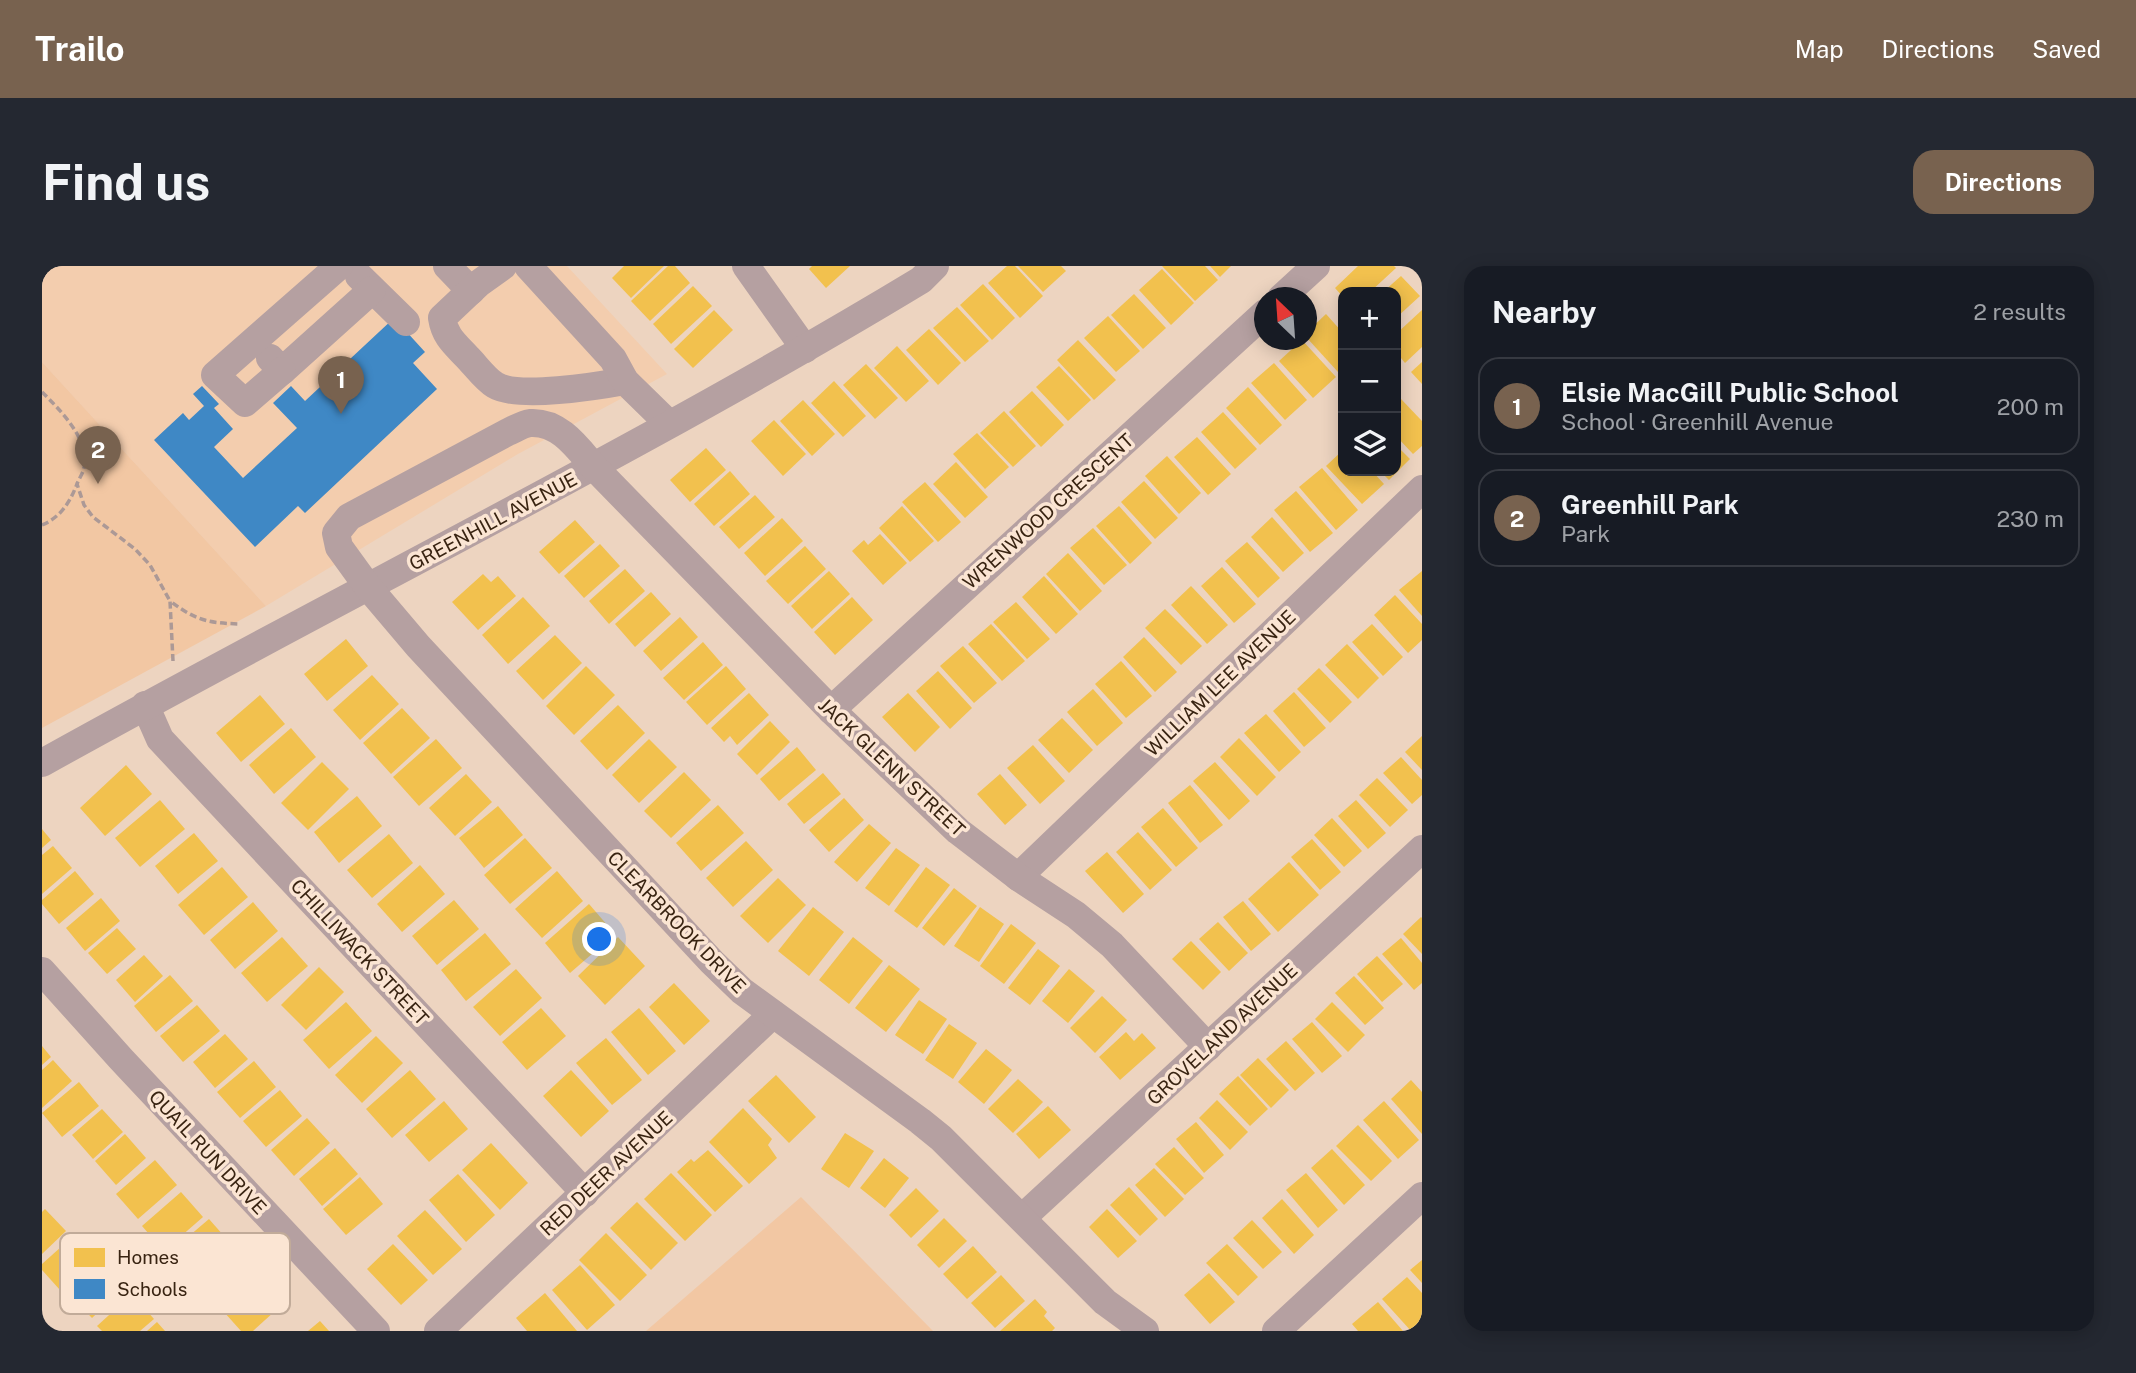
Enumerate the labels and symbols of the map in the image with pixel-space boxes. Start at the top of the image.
north arrow [1254,287,1317,350]
pin: 1 [318,356,364,414]
pin: 2 [75,426,121,484]
street label: WRENWOOD CRESCENT [958,429,1138,593]
street label: GREENHILL AVENUE [405,467,581,575]
street label: WILLIAM LEE AVENUE [1140,605,1300,761]
street label: JACK GLENN STREET [814,693,970,841]
street label: CLEARBROOK DRIVE [603,846,751,998]
street label: CHILLIWACK STREET [287,874,433,1030]
your location [582,922,616,956]
street label: GROVELAND AVENUE [1142,959,1302,1109]
street label: QUAIL RUN DRIVE [145,1085,271,1219]
street label: RED DEER AVENUE [535,1106,677,1240]
legend [60,1233,290,1314]
text: Homes [117,1246,179,1268]
text: Schools [117,1278,187,1300]

